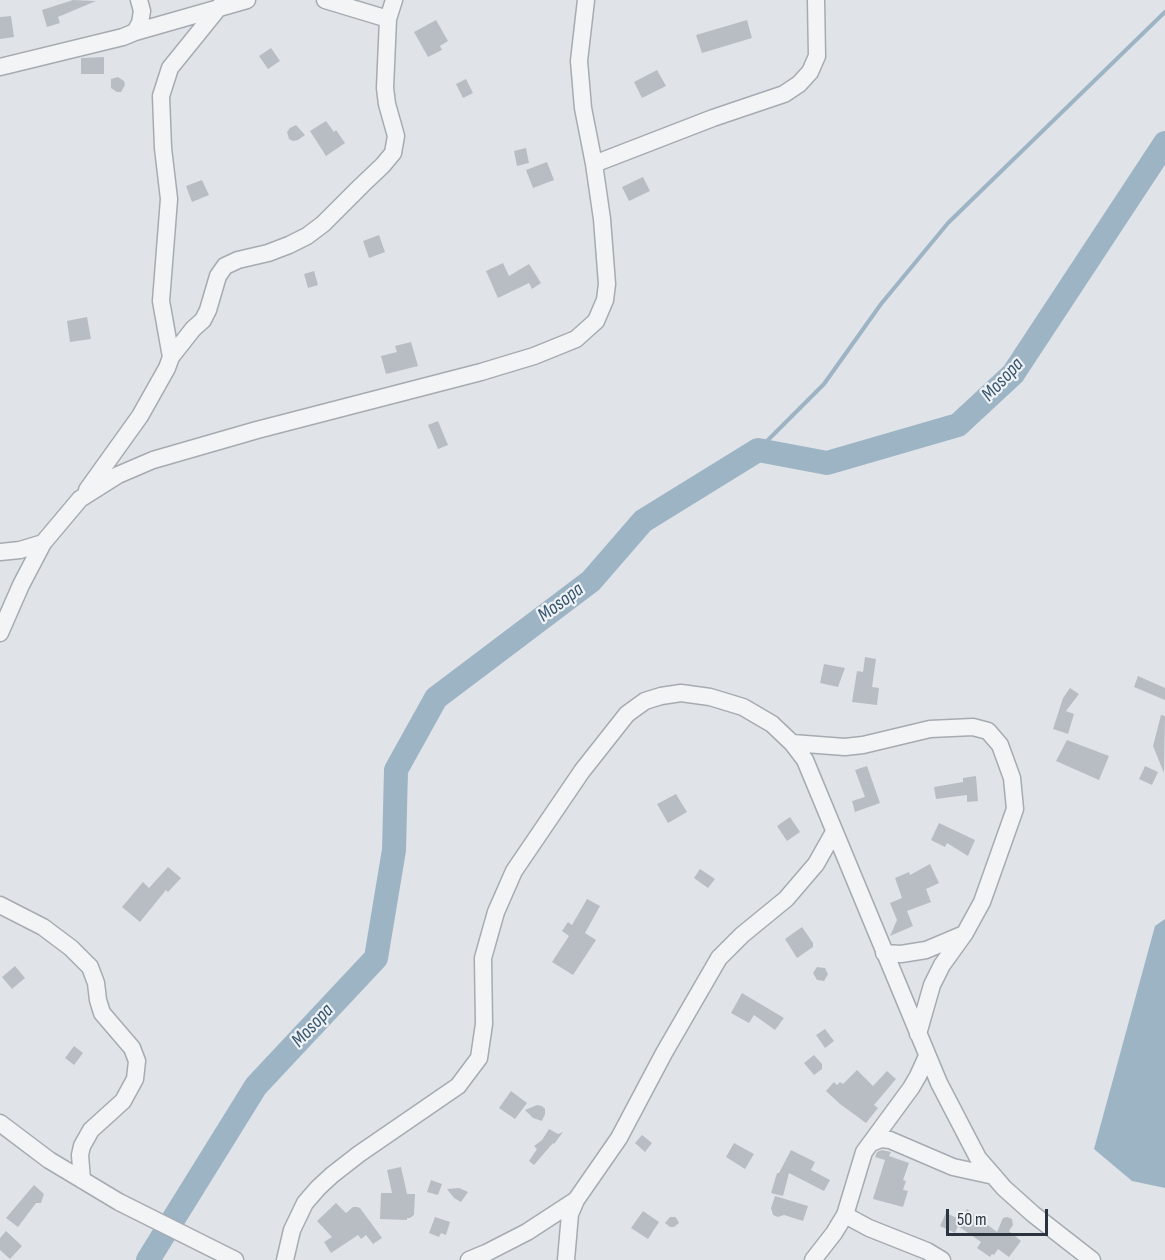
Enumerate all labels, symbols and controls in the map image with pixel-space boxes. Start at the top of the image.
water label: Mosopa [977,353,1029,407]
water label: Mosopa [533,578,589,628]
water label: Mosopa [287,999,339,1053]
scale bar [949,1197,1051,1235]
text: 50 m [957,1209,987,1230]

